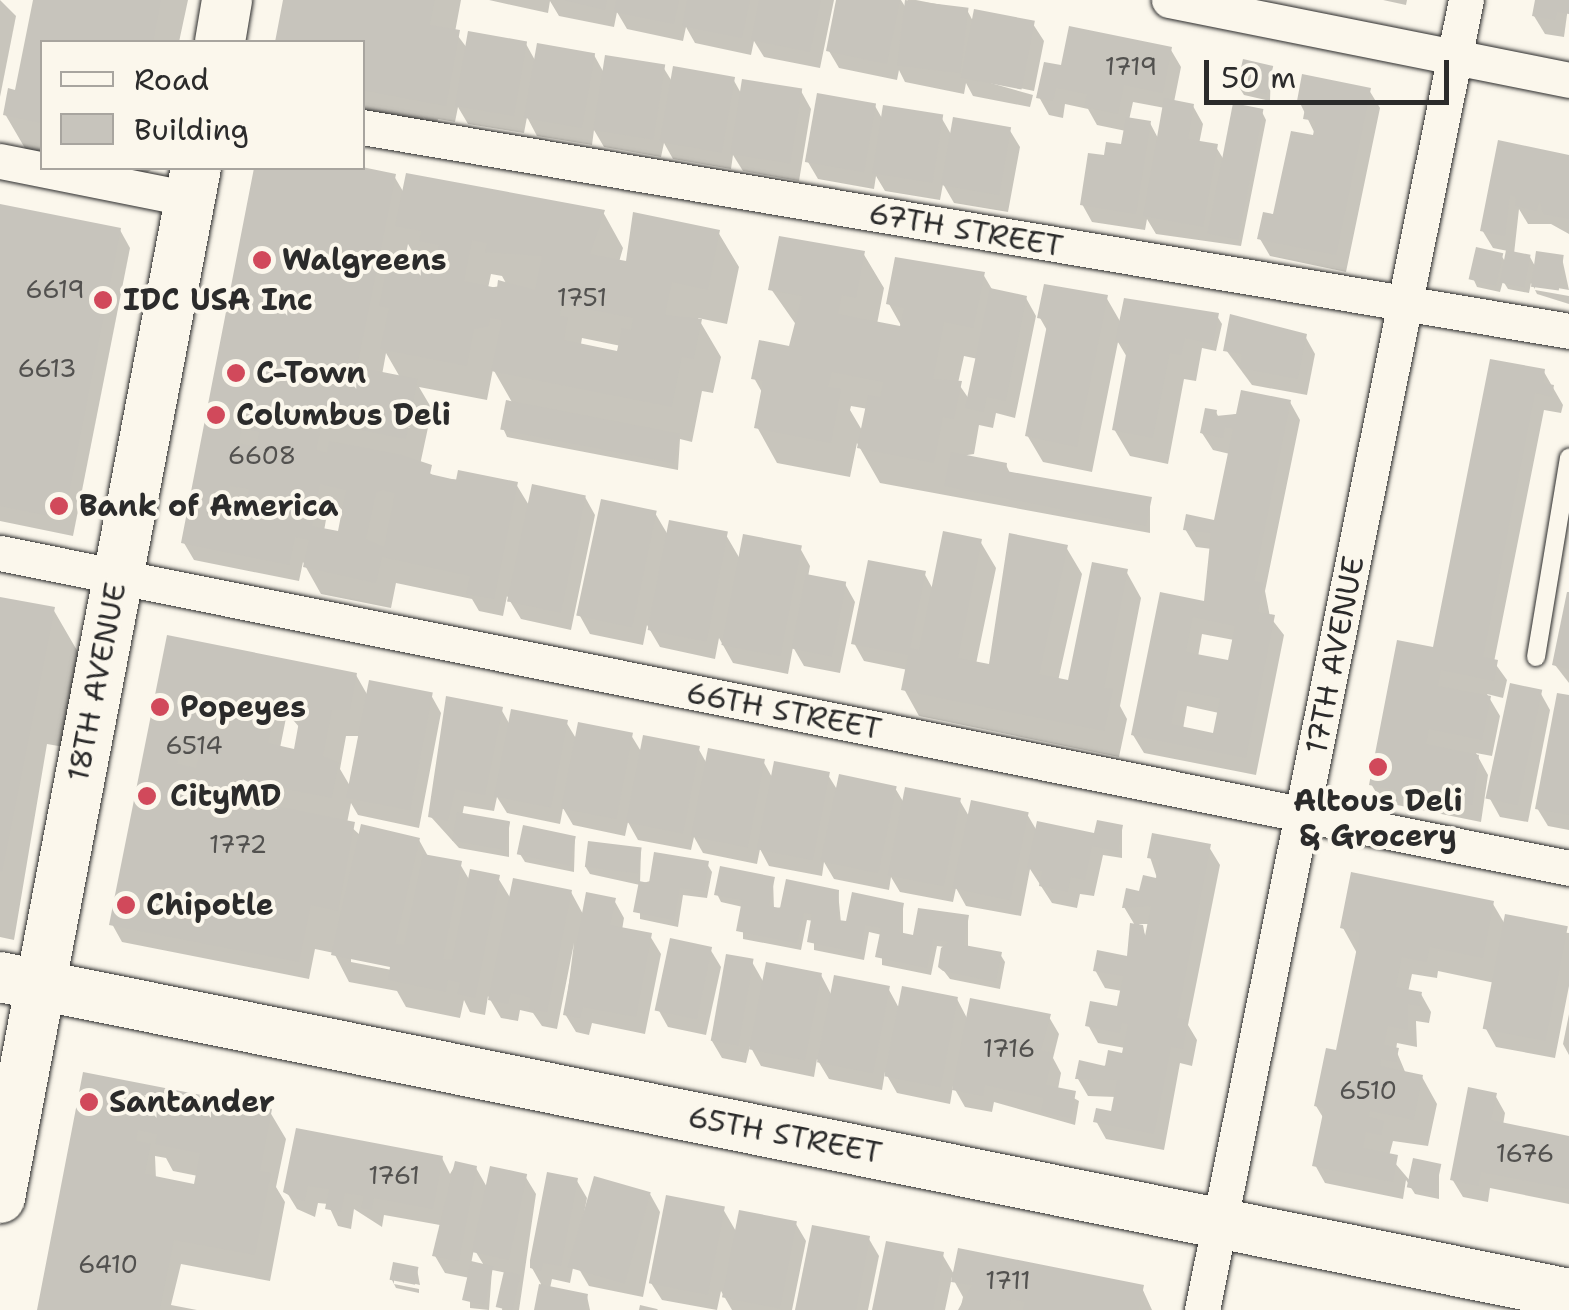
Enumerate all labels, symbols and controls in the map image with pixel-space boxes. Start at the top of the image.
legend [40,40,365,170]
scale bar [1209,40,1454,102]
house number: 1719 [1105,51,1157,81]
text: 50 m [1221,57,1296,98]
text: Road [134,59,209,100]
text: Building [134,109,249,150]
street label: 67TH STREET [866,195,1066,265]
place label: Walgreens [282,242,447,278]
marker: Walgreens [251,249,273,271]
house number: 6619 [25,274,85,304]
place label: IDC USA Inc [123,282,313,318]
house number: 1751 [557,282,607,312]
marker: IDC USA Inc [92,289,114,311]
house number: 6613 [17,353,77,383]
place label: C-Town [256,355,366,391]
marker: C-Town [225,362,247,384]
place label: Columbus Deli [236,397,451,433]
marker: Columbus Deli [205,404,227,426]
house number: 6608 [228,440,296,470]
place label: Bank of America [79,488,338,524]
marker: Bank of America [48,495,70,517]
street label: 17TH AVENUE [1298,553,1372,757]
street label: 18TH AVENUE [60,580,134,784]
street label: 66TH STREET [683,674,885,748]
place label: Popeyes [180,689,306,725]
marker: Popeyes [149,696,171,718]
house number: 6514 [165,730,223,760]
marker: Altous Deli & Grocery [1367,756,1389,778]
place label: CityMD [170,778,281,814]
marker: CityMD [134,783,160,809]
place label: Altous Deli & Grocery [1293,783,1463,854]
house number: 1772 [209,829,267,859]
place label: Chipotle [146,887,274,923]
marker: Chipotle [115,894,137,916]
house number: 1716 [983,1033,1035,1063]
house number: 6510 [1339,1075,1397,1105]
place label: Santander [109,1084,275,1120]
marker: Santander [78,1091,100,1113]
street label: 65TH STREET [685,1099,885,1171]
house number: 1676 [1496,1138,1554,1168]
house number: 1761 [368,1160,420,1190]
house number: 6410 [78,1249,138,1279]
house number: 1711 [985,1265,1031,1295]

